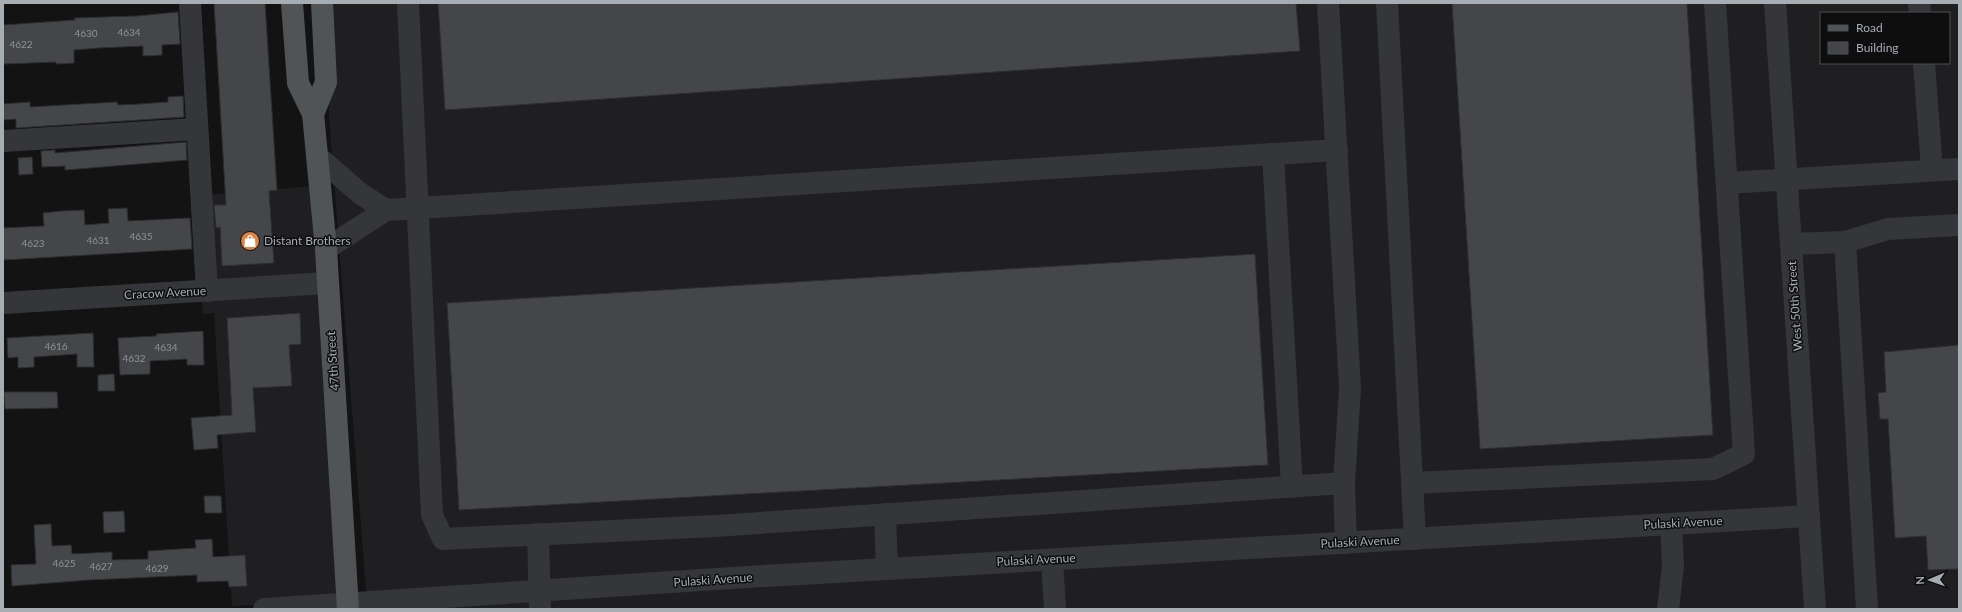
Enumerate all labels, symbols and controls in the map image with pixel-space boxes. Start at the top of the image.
legend [1820,12,1950,64]
text: Road [1856,20,1883,35]
house number: 4634 [117,26,141,38]
house number: 4630 [74,27,98,39]
house number: 4622 [9,38,33,50]
text: Building [1856,40,1899,55]
house number: 4635 [129,230,153,242]
shop icon: Distant Brothers [239,230,261,252]
place label: Distant Brothers [264,233,351,248]
house number: 4631 [86,234,110,246]
house number: 4623 [21,237,45,249]
street label: West 50th Street [1784,260,1805,352]
street label: Cracow Avenue [124,283,206,302]
street label: 47th Street [323,330,342,391]
house number: 4616 [44,340,68,352]
house number: 4634 [154,341,178,353]
house number: 4632 [122,352,146,364]
street label: Pulaski Avenue [1643,513,1723,532]
street label: Pulaski Avenue [1320,532,1400,551]
street label: Pulaski Avenue [996,550,1076,569]
house number: 4625 [52,557,76,569]
house number: 4627 [89,560,113,572]
north arrow [1910,560,1950,600]
house number: 4629 [145,562,169,574]
street label: Pulaski Avenue [673,569,753,590]
text: N [1913,576,1926,585]

